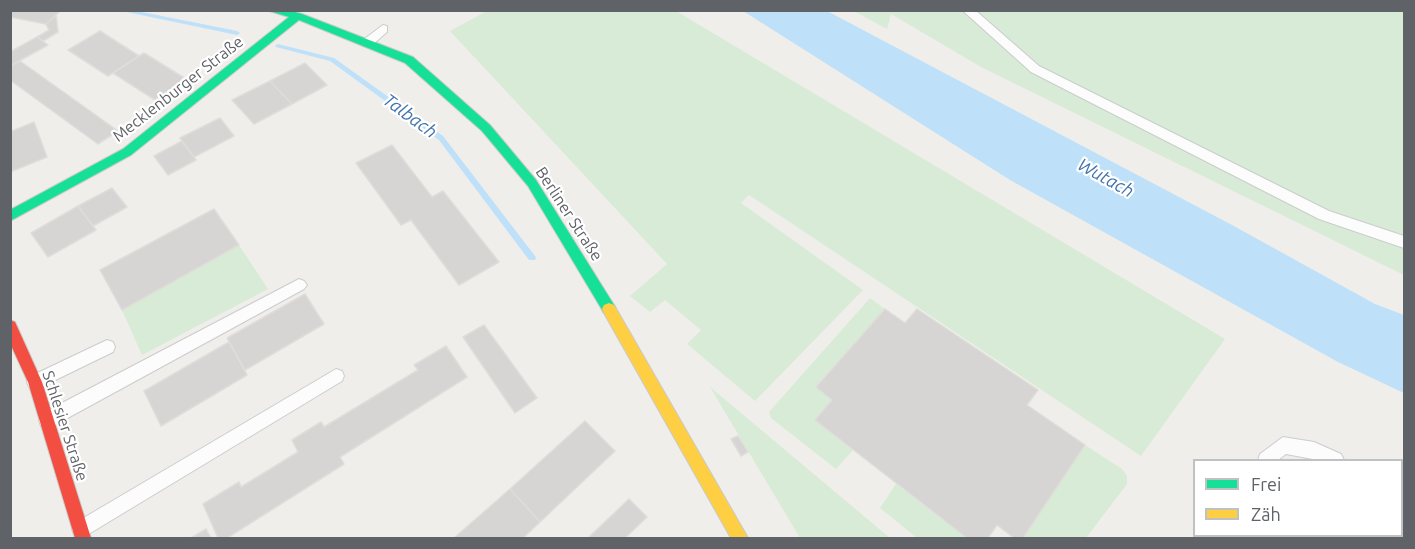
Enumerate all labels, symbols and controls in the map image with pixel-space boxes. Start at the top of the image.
street label: Mecklenburger Straße [109,32,247,146]
water label: Talbach [379,89,441,143]
water label: Wutach [1074,154,1138,202]
street label: Berliner Straße [531,163,607,265]
street label: Schlesier Straße [38,368,92,484]
legend [1193,459,1403,537]
text: Frei [1251,474,1281,494]
text: Zäh [1251,504,1281,524]

